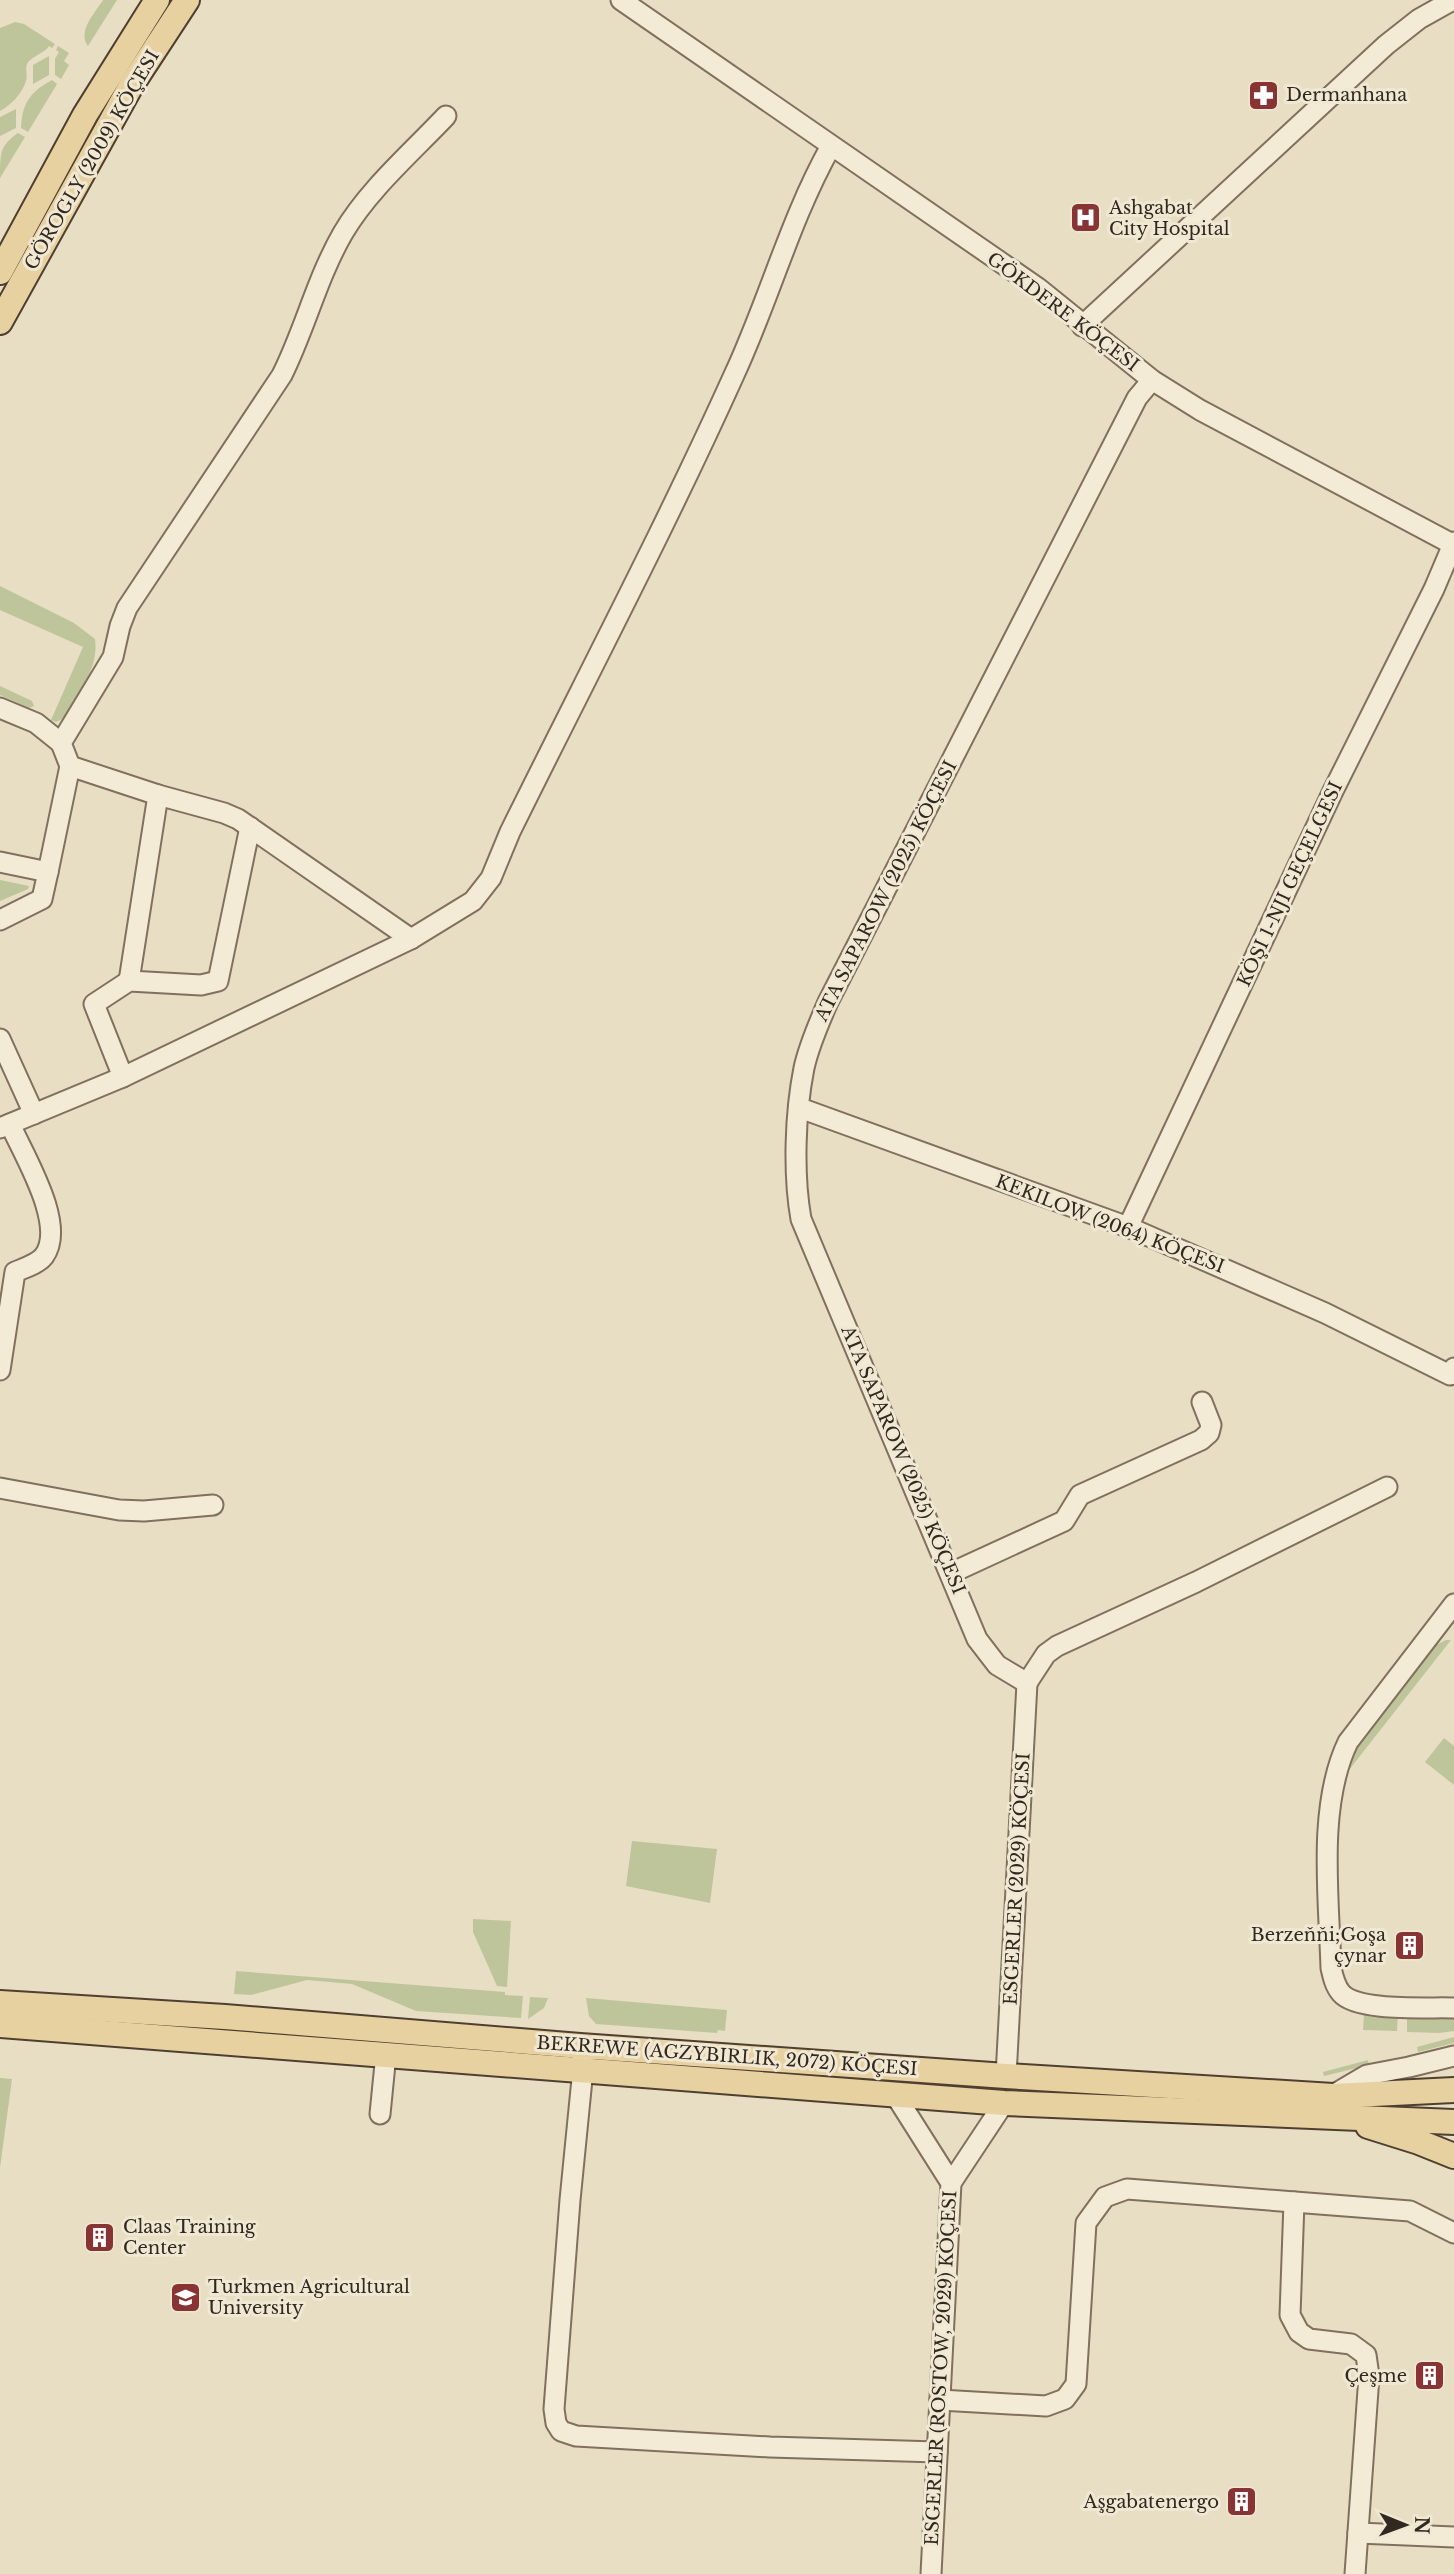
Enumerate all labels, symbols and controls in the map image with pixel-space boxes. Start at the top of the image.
street label: GÖROGLY (2009) KÖÇESI [19,46,164,274]
pharmacy icon: Dermanhana [1246,78,1280,112]
place label: Dermanhana [1286,84,1407,106]
place label: Ashgabat City Hospital [1108,197,1230,240]
hospital icon: Ashgabat City Hospital [1069,201,1103,235]
street label: GÖKDERE KÖÇESI [983,247,1144,376]
street label: ATA SAPAROW (2025) KÖÇESI [809,756,962,1026]
street label: KÖŞI 1-NJI GEÇELGESI [1232,778,1347,990]
street label: KEKILOW (2064) KÖÇESI [992,1169,1228,1278]
street label: ATA SAPAROW (2025) KÖÇESI [836,1321,971,1598]
street label: ESGERLER (2029) KÖÇESI [998,1752,1035,2006]
place label: Berzeňňi;Goşa çynar [1251,1924,1386,1967]
building icon: Berzeňňi;Goşa çynar [1392,1928,1426,1962]
street label: BEKREWE (AGZYBIRLIK, 2072) KÖÇESI [536,2031,918,2080]
street label: ESGERLER (ROSTOW, 2029) KÖÇESI [920,2190,961,2546]
place label: Claas Training Center [123,2216,256,2259]
building icon: Claas Training Center [83,2220,117,2254]
place label: Turkmen Agricultural University [208,2276,410,2319]
school or university icon: Turkmen Agricultural University [168,2280,202,2314]
building icon: Çeşme [1413,2359,1447,2393]
place label: Çeşme [1344,2365,1407,2387]
building icon: Aşgabatenergo [1225,2485,1259,2519]
north arrow [1370,2490,1440,2560]
place label: Aşgabatenergo [1083,2491,1219,2513]
text: N [1410,2516,1433,2535]

